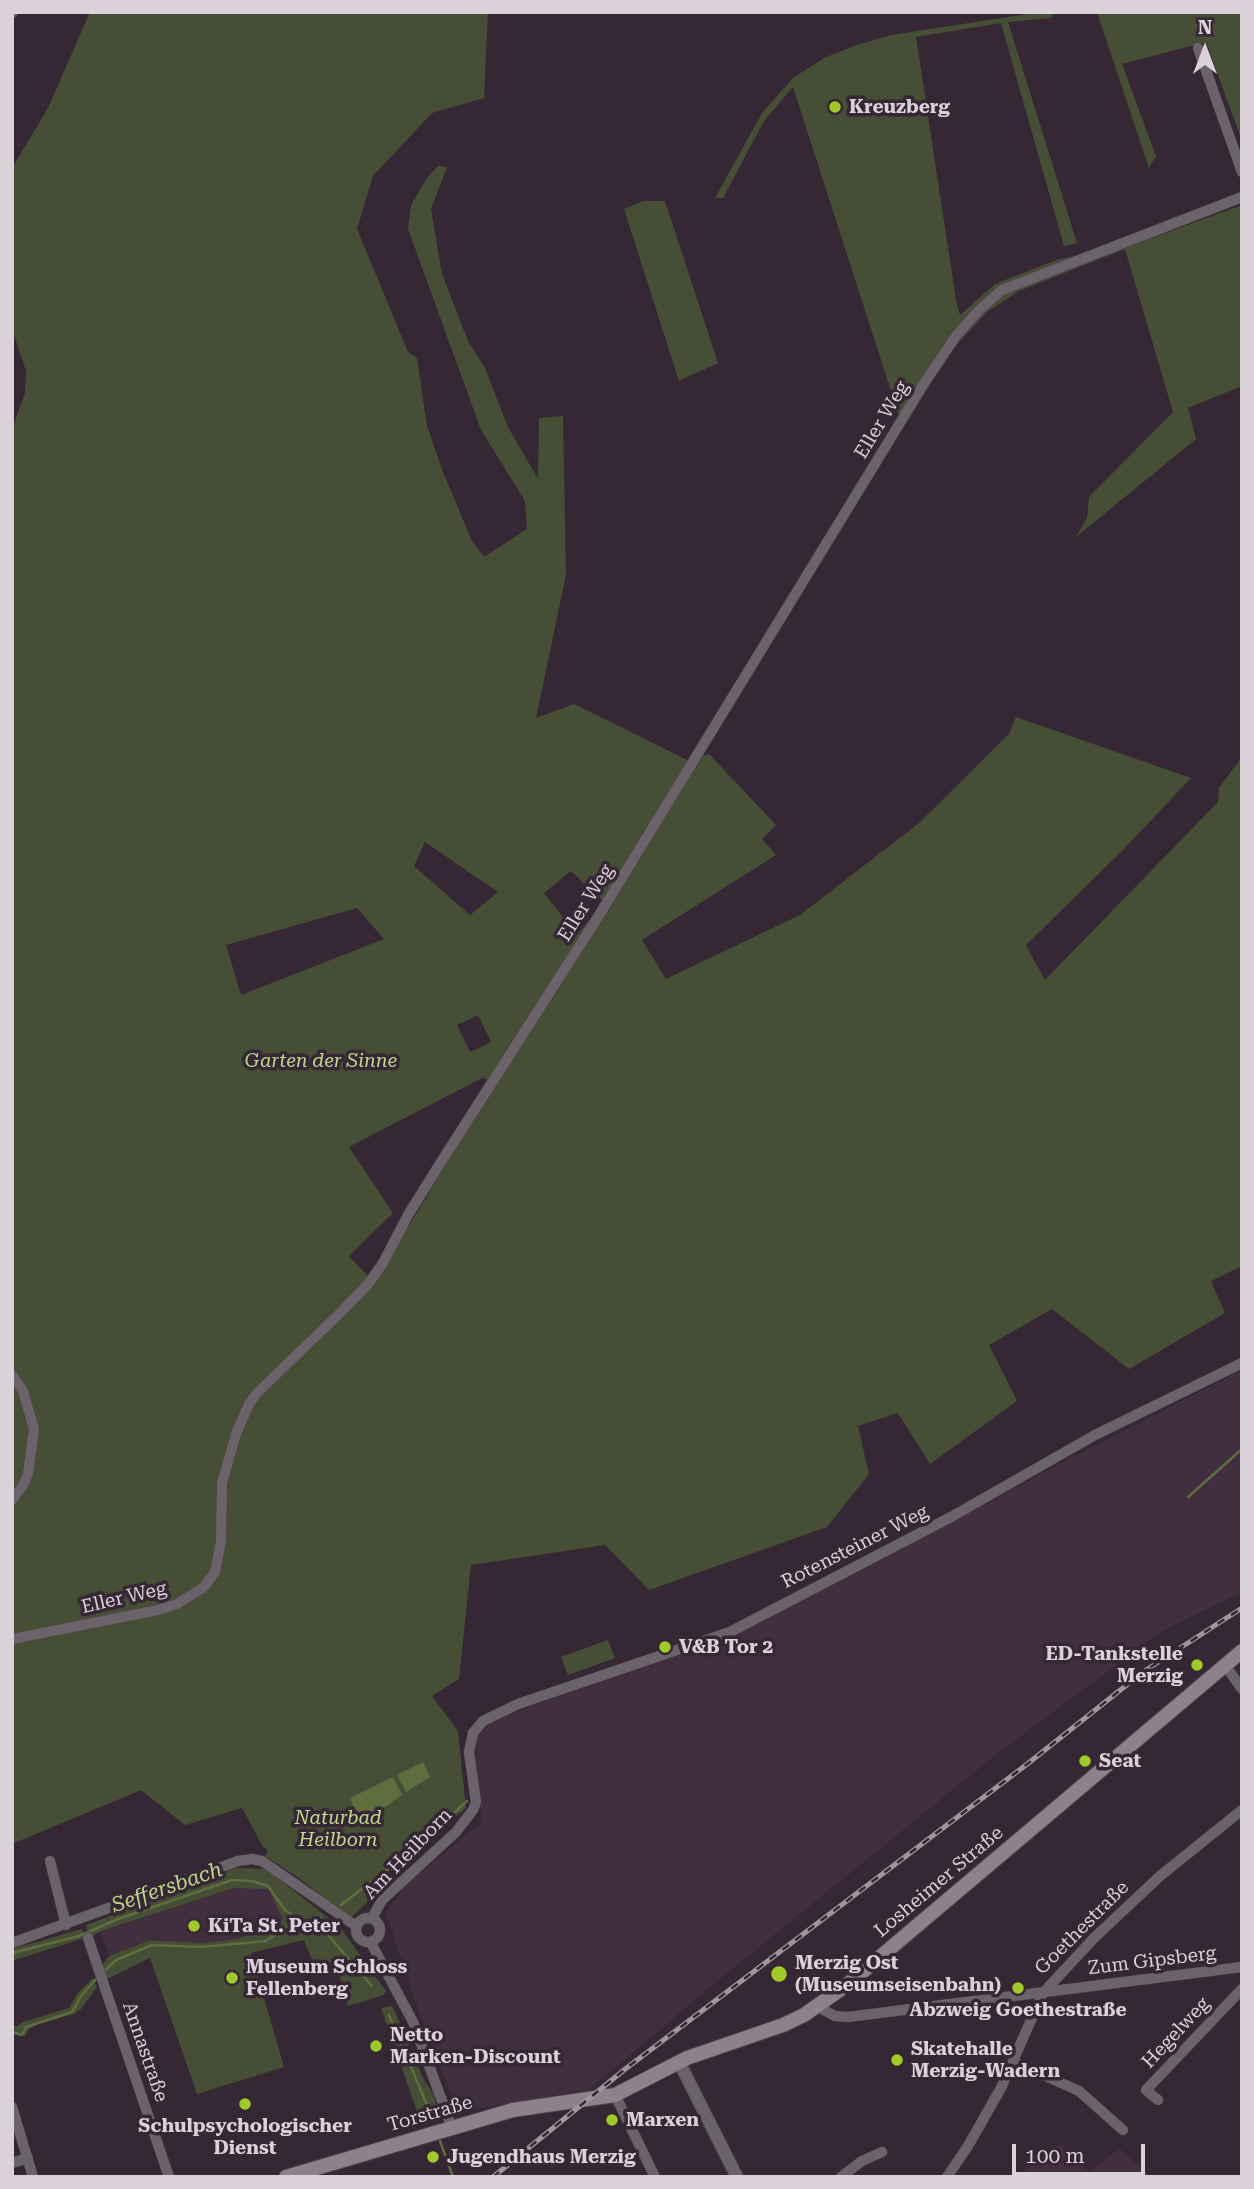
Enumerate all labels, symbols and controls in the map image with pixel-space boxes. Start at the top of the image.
north arrow [1170,14,1240,84]
text: N [1198,16,1212,39]
place label: Kreuzberg [849,96,950,118]
marker: Kreuzberg [827,99,843,115]
street label: Eller Weg [850,377,914,463]
street label: Eller Weg [553,860,619,946]
park label: Garten der Sinne [245,1050,397,1072]
street label: Rotensteiner Weg [778,1500,932,1594]
street label: Eller Weg [79,1577,169,1619]
place label: V&B Tor 2 [679,1636,773,1658]
marker: V&B Tor 2 [657,1639,673,1655]
place label: ED-Tankstelle Merzig [1045,1643,1183,1687]
marker: ED-Tankstelle Merzig [1189,1657,1205,1673]
place label: Seat [1099,1750,1141,1772]
marker: Seat [1077,1753,1093,1769]
street label: Am Heilborn [359,1804,457,1904]
park label: Naturbad Heilborn [294,1807,382,1851]
street label: Losheimer Straße [870,1822,1008,1942]
water label: Seffersbach [108,1857,226,1919]
street label: Goethestraße [1030,1876,1134,1980]
place label: KiTa St. Peter [208,1915,340,1937]
marker: KiTa St. Peter [186,1918,202,1934]
street label: Zum Gipsberg [1087,1942,1217,1980]
place label: Merzig Ost (Museumseisenbahn) [795,1952,1001,1996]
place label: Museum Schloss Fellenberg [246,1956,407,2000]
marker: Merzig Ost (Museumseisenbahn) [769,1964,789,1984]
marker: Museum Schloss Fellenberg [224,1970,240,1986]
marker: Abzweig Goethestraße [1010,1980,1026,1996]
street label: Hegelweg [1137,1993,1215,2073]
street label: Annastraße [117,1999,173,2105]
place label: Abzweig Goethestraße [909,1999,1127,2021]
place label: Netto Marken-Discount [390,2024,561,2068]
marker: Netto Marken-Discount [368,2038,384,2054]
place label: Skatehalle Merzig-Wadern [911,2038,1060,2082]
marker: Skatehalle Merzig-Wadern [889,2052,905,2068]
street label: Torstraße [385,2091,475,2137]
marker: Schulpsychologischer Dienst [237,2096,253,2112]
place label: Marxen [626,2109,699,2131]
marker: Marxen [604,2112,620,2128]
place label: Schulpsychologischer Dienst [138,2115,352,2159]
scale bar [1016,2130,1149,2174]
text: 100 m [1025,2144,1085,2168]
place label: Jugendhaus Merzig [447,2146,636,2168]
marker: Jugendhaus Merzig [425,2149,441,2165]

